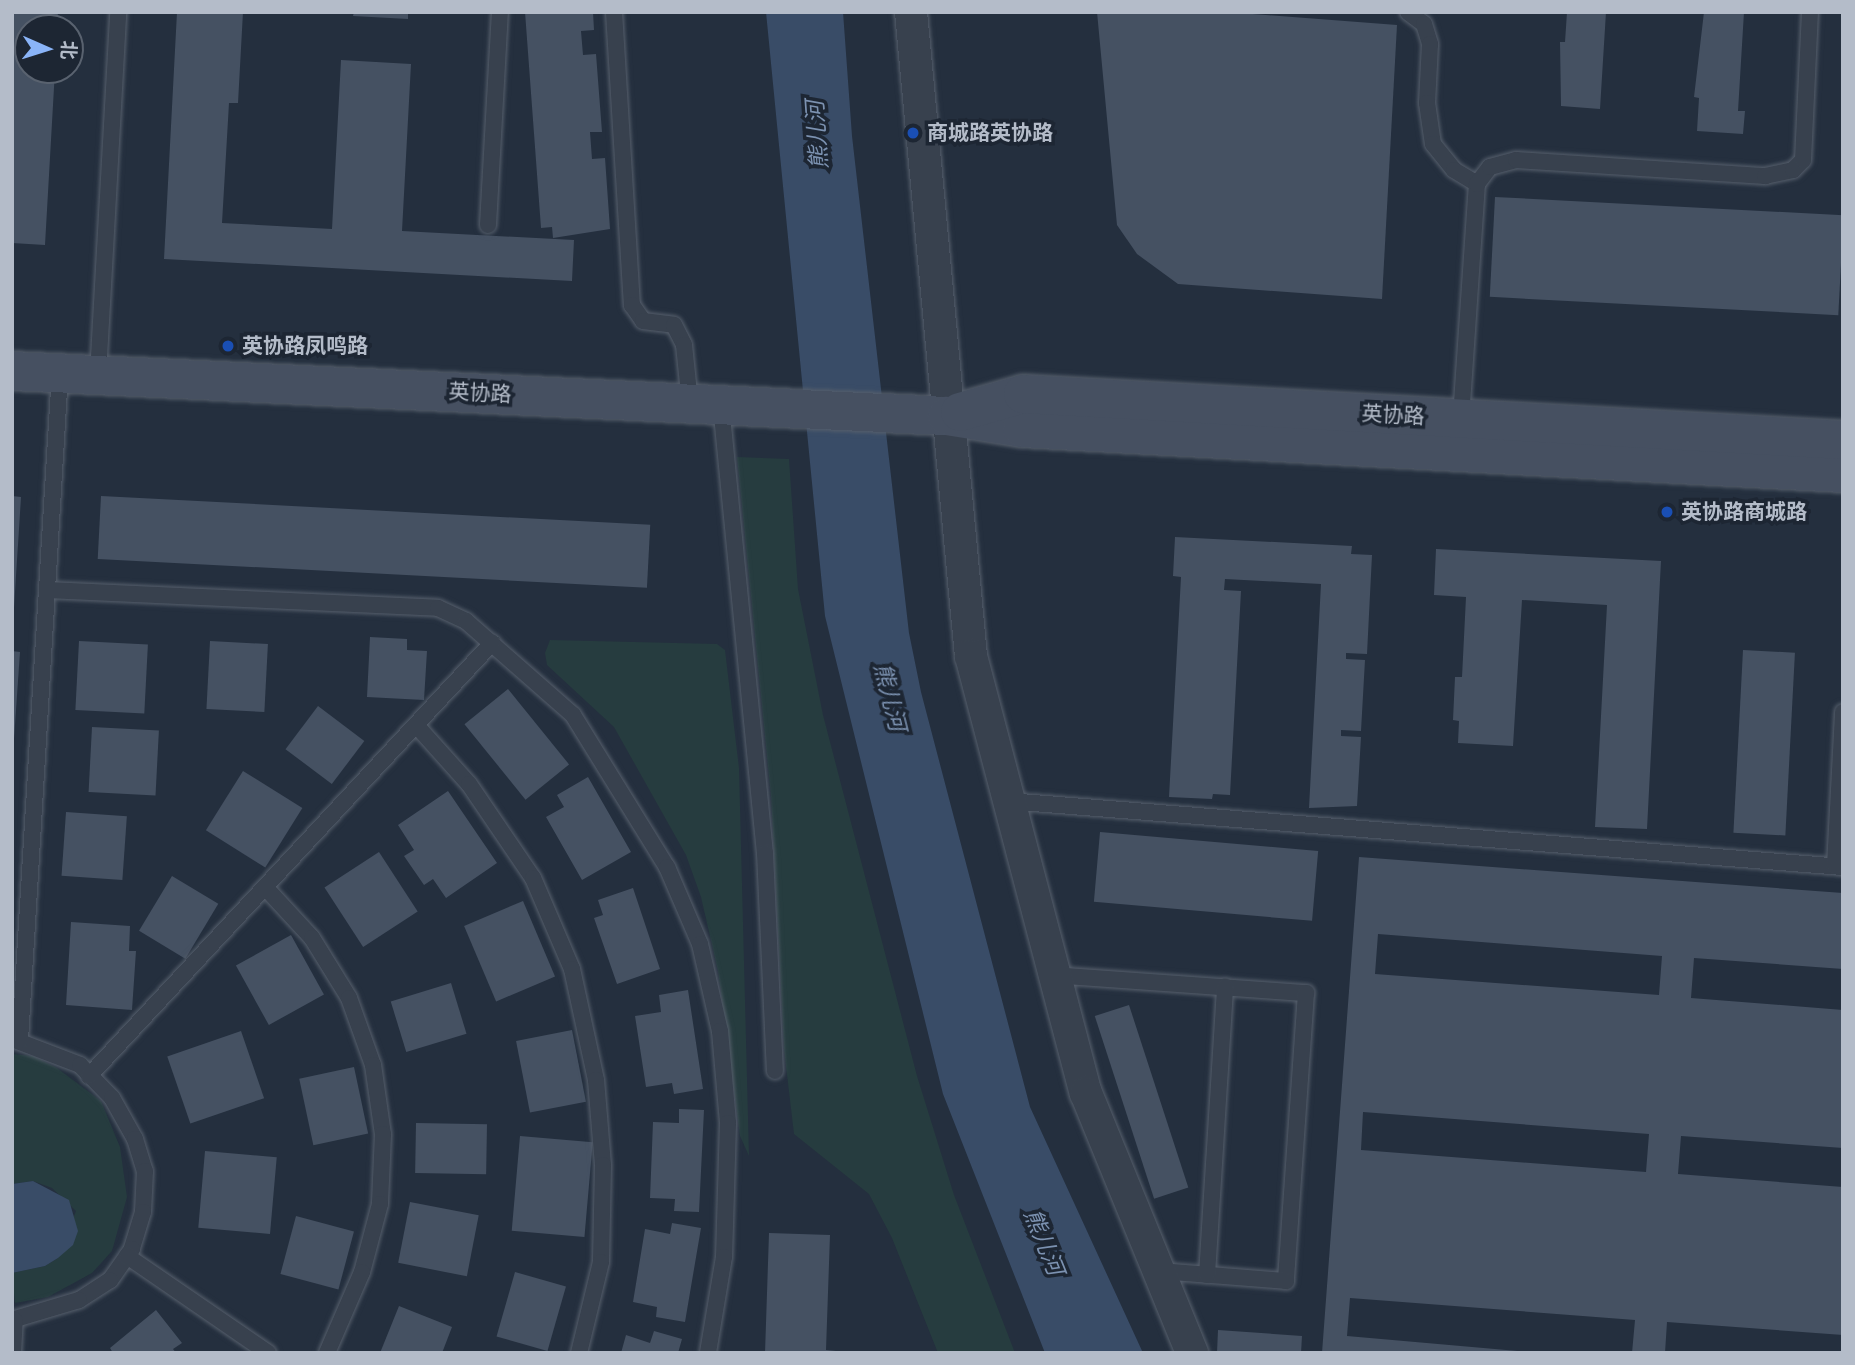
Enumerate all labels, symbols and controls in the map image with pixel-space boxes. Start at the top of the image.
north arrow [14,14,84,84]
text: 北 [55,40,81,60]
water label: 熊儿河 [801,100,833,170]
place label: 商城路英协路 [927,120,1053,146]
marker: 商城路英协路 [905,125,921,141]
place label: 英协路凤鸣路 [242,333,368,359]
marker: 英协路凤鸣路 [220,338,236,354]
street label: 英协路 [448,379,512,407]
street label: 英协路 [1361,401,1425,429]
place label: 英协路商城路 [1681,499,1807,525]
marker: 英协路商城路 [1659,504,1675,520]
water label: 熊儿河 [868,660,912,734]
water label: 熊儿河 [1018,1205,1070,1279]

